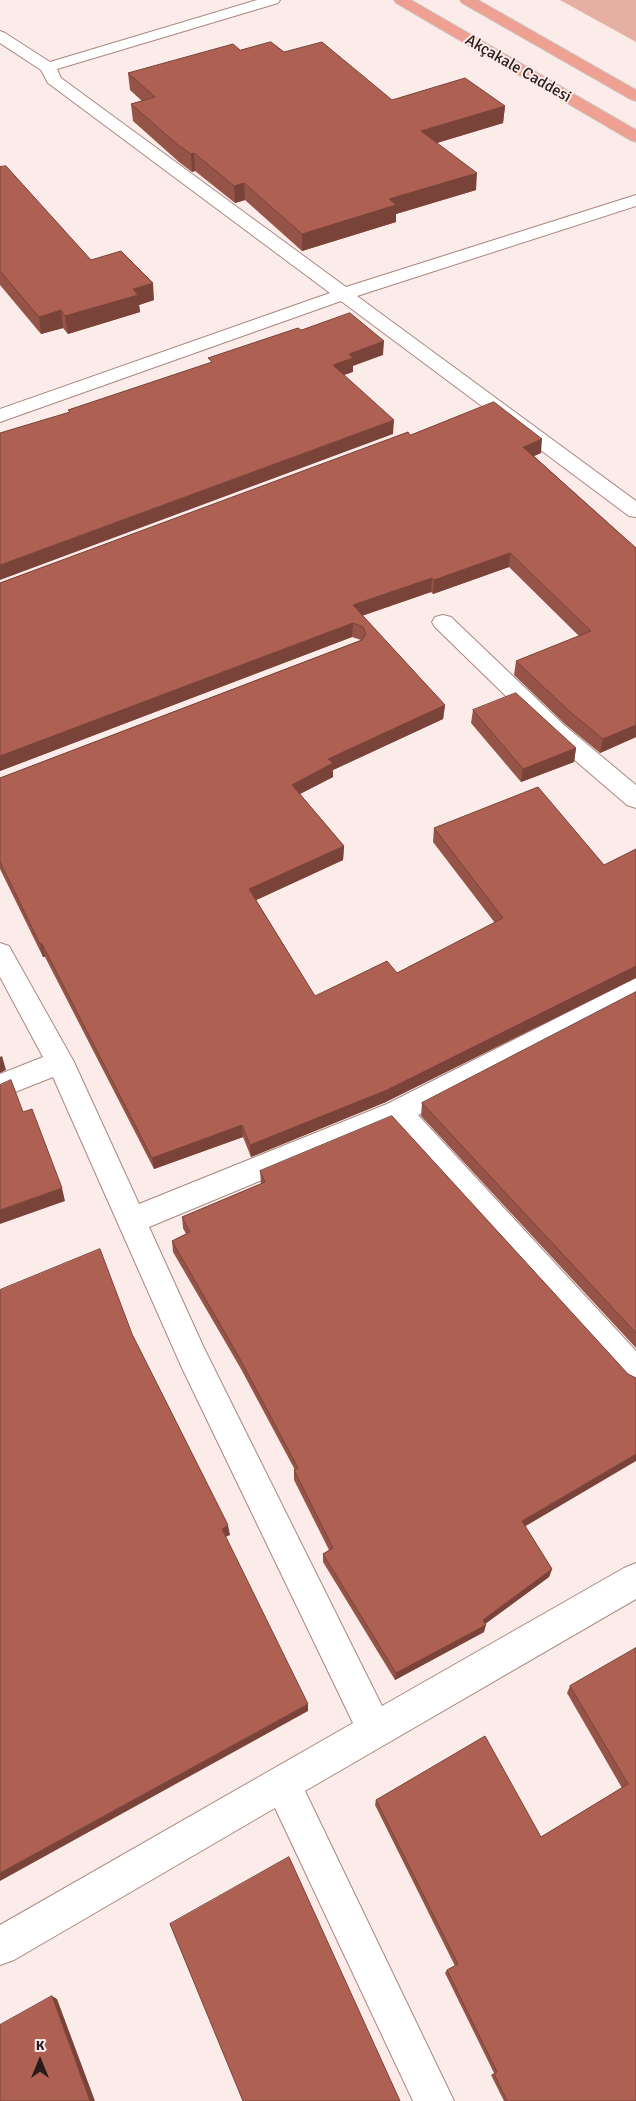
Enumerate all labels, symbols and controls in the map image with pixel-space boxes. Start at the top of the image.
street label: Akçakale Caddesi [462,31,574,107]
north arrow [15,2036,65,2086]
text: K [36,2037,44,2054]

